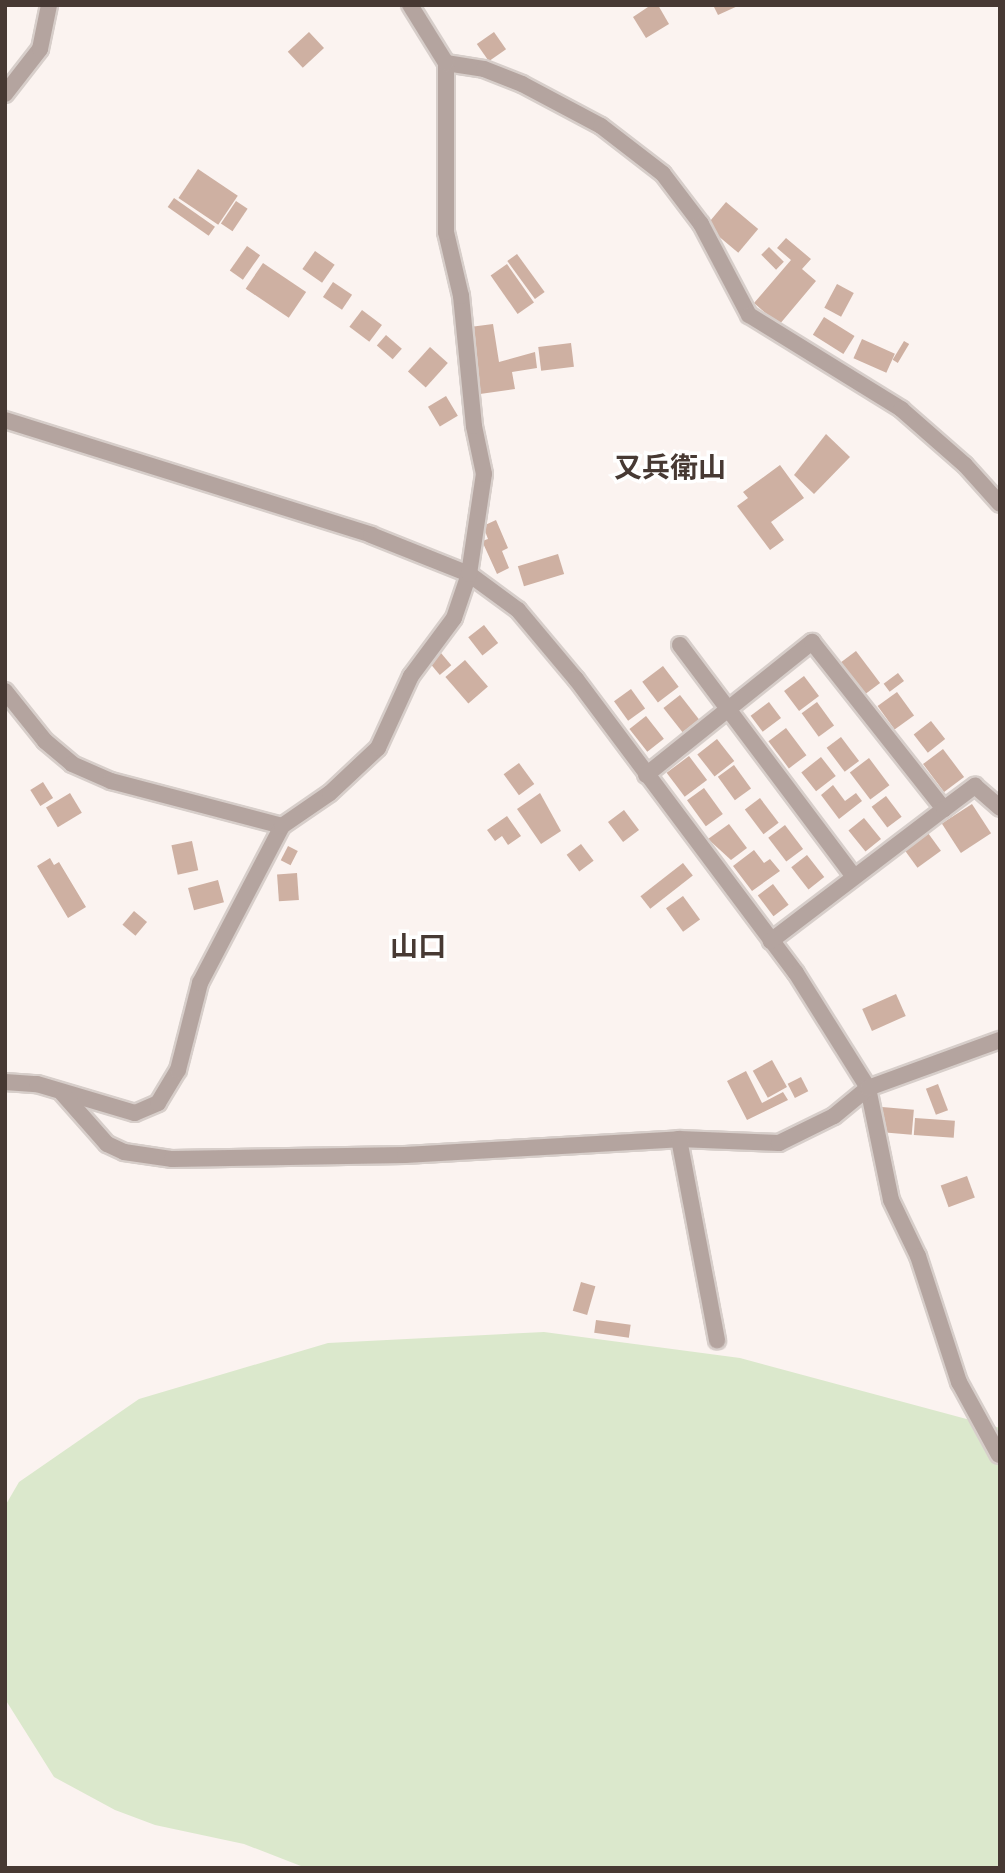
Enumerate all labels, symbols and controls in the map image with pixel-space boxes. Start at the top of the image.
district label: 又兵衛山 [614,450,726,484]
district label: 山口 [390,929,446,963]

